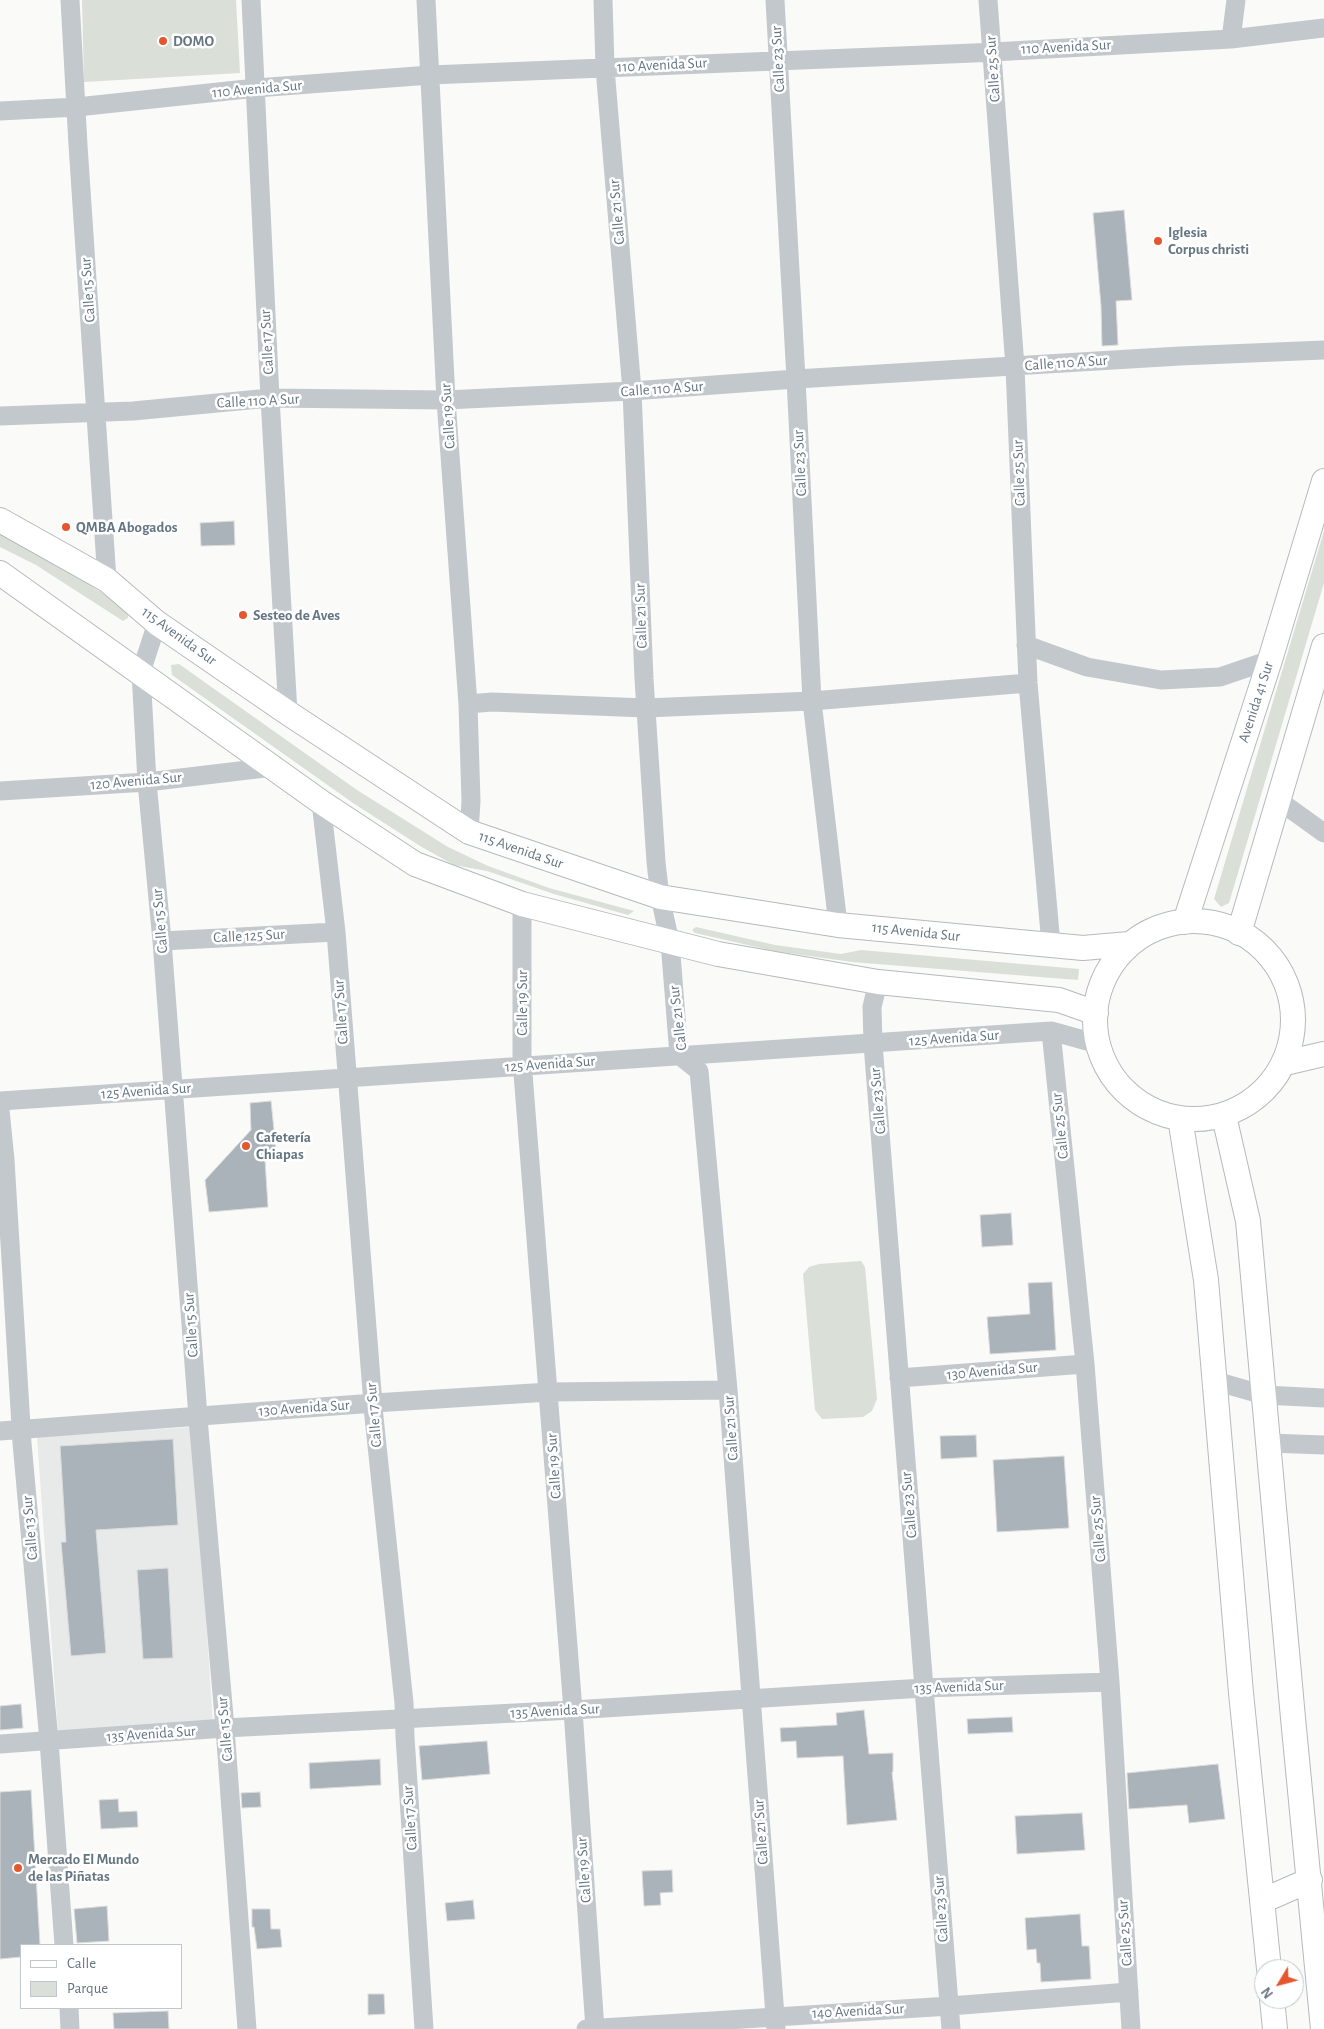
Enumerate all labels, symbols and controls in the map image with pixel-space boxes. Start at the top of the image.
street label: Calle 23 Sur [767,25,789,93]
place label: DOMO [173,32,214,50]
marker: DOMO [157,35,169,47]
street label: Calle 25 Sur [982,35,1004,103]
street label: 110 Avenida Sur [1021,36,1111,58]
street label: 110 Avenida Sur [617,54,707,76]
street label: 110 Avenida Sur [211,76,303,102]
street label: Calle 21 Sur [605,179,629,245]
place label: Iglesia Corpus christi [1168,223,1249,258]
marker: Iglesia Corpus christi [1152,235,1164,247]
street label: Calle 15 Sur [77,257,99,323]
street label: Calle 17 Sur [256,309,278,375]
street label: Calle 110 A Sur [1024,351,1108,375]
street label: Calle 110 A Sur [620,377,704,401]
street label: Calle 19 Sur [437,383,459,449]
street label: Calle 110 A Sur [216,390,300,412]
street label: Calle 23 Sur [789,429,811,497]
street label: Calle 25 Sur [1009,439,1029,507]
place label: QMBA Abogados [76,518,178,536]
marker: QMBA Abogados [60,521,72,533]
street label: Calle 21 Sur [631,583,651,649]
street label: 115 Avenida Sur [138,603,220,669]
place label: Sesteo de Aves [253,606,340,624]
marker: Sesteo de Aves [237,609,249,621]
street label: Avenida 41 Sur [1234,659,1278,745]
street label: 120 Avenida Sur [89,768,183,794]
street label: 115 Avenida Sur [476,827,566,873]
street label: Calle 15 Sur [148,888,172,954]
street label: 115 Avenida Sur [871,918,961,946]
street label: Calle 125 Sur [213,925,285,947]
street label: Calle 19 Sur [513,970,531,1036]
street label: Calle 17 Sur [330,979,352,1045]
street label: Calle 21 Sur [665,984,691,1052]
street label: 125 Avenida Sur [908,1026,1000,1050]
street label: 125 Avenida Sur [504,1052,596,1076]
street label: Calle 23 Sur [866,1067,890,1135]
street label: 125 Avenida Sur [100,1079,192,1103]
street label: Calle 25 Sur [1048,1092,1072,1160]
place label: Cafetería Chiapas [256,1128,311,1163]
marker: Cafetería Chiapas [240,1140,252,1152]
street label: Calle 15 Sur [180,1292,202,1358]
street label: 130 Avenida Sur [946,1358,1038,1384]
street label: Calle 17 Sur [362,1382,386,1448]
street label: Calle 21 Sur [720,1395,742,1461]
street label: 130 Avenida Sur [258,1396,350,1420]
street label: Calle 19 Sur [543,1433,565,1499]
street label: Calle 23 Sur [897,1471,921,1539]
street label: Calle 13 Sur [18,1495,42,1561]
street label: Calle 25 Sur [1086,1495,1110,1563]
street label: 135 Avenida Sur [914,1676,1004,1698]
street label: Calle 15 Sur [213,1696,237,1762]
street label: 135 Avenida Sur [510,1700,600,1722]
street label: 135 Avenida Sur [106,1722,196,1746]
street label: Calle 17 Sur [399,1785,421,1851]
street label: Calle 21 Sur [750,1799,772,1865]
street label: Calle 19 Sur [573,1837,595,1903]
place label: Mercado El Mundo de las Piñatas [28,1850,139,1885]
marker: Mercado El Mundo de las Piñatas [12,1862,24,1874]
street label: Calle 23 Sur [930,1875,952,1943]
street label: Calle 25 Sur [1114,1899,1136,1967]
legend [20,1944,182,2009]
text: Calle [67,1956,96,1971]
north arrow [1254,1959,1304,2009]
text: Parque [67,1981,108,1996]
text: N [1259,1984,1276,2001]
street label: 140 Avenida Sur [812,2000,904,2022]

